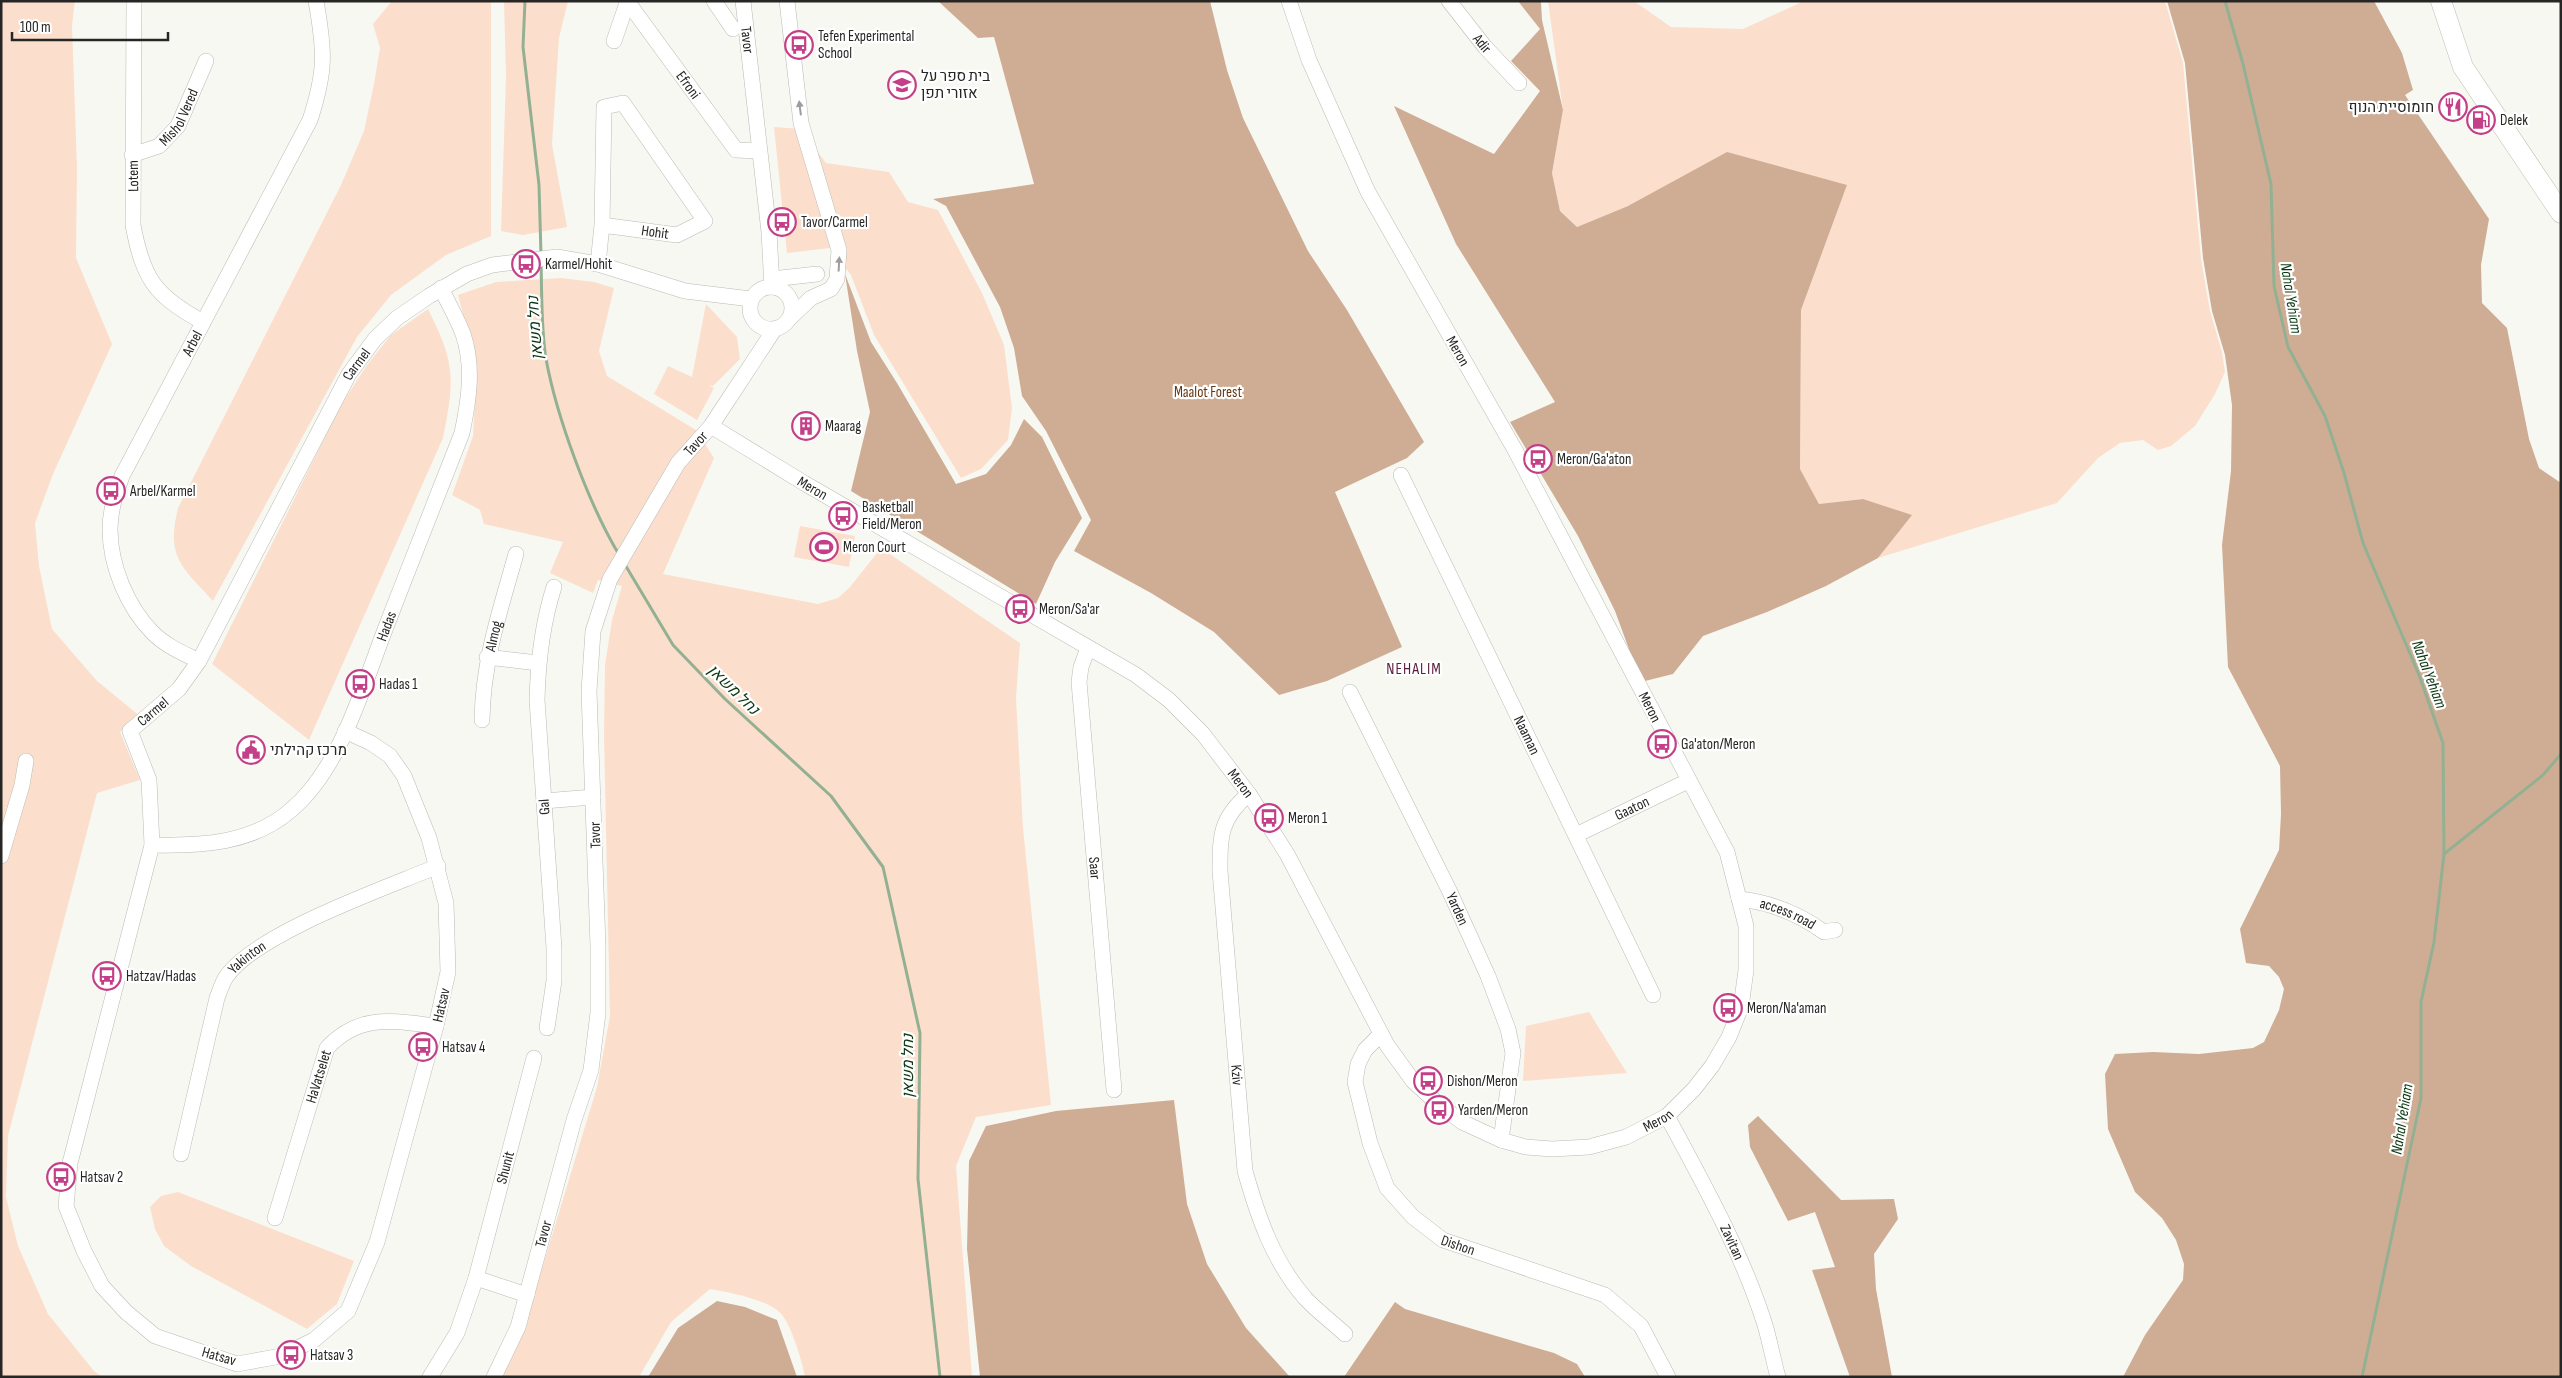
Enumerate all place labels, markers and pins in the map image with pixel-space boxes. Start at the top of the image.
place label: Tefen Experimental School [818,27,914,63]
bus stop icon: Tefen Experimental School [784,30,814,60]
place label: בית ספר על אזורי תפן [921,67,990,103]
school or university icon: בית ספר על אזורי תפן [887,70,917,100]
restaurant icon: חומוסיית הנוף [2438,92,2468,122]
place label: חומוסיית הנוף [2349,98,2434,117]
fuel station icon: Delek [2466,105,2496,135]
place label: Delek [2500,111,2528,130]
bus stop icon: Tavor/Carmel [767,207,797,237]
place label: Tavor/Carmel [801,213,868,232]
bus stop icon: Karmel/Hohit [511,249,541,279]
place label: Karmel/Hohit [545,255,613,274]
building icon: Maarag [791,411,821,441]
place label: Maarag [825,417,861,436]
bus stop icon: Meron/Ga'aton [1523,444,1553,474]
place label: Meron/Ga'aton [1557,450,1631,469]
bus stop icon: Arbel/Karmel [96,476,126,506]
place label: Arbel/Karmel [129,482,196,501]
place label: Basketball Field/Meron [862,498,922,534]
bus stop icon: Basketball Field/Meron [828,501,858,531]
sports icon: Meron Court [809,532,839,562]
place label: Meron Court [843,538,906,557]
bus stop icon: Meron/Sa'ar [1005,594,1035,624]
place label: Meron/Sa'ar [1039,600,1100,619]
bus stop icon: Hadas 1 [345,669,375,699]
place label: Hadas 1 [379,675,418,694]
bus stop icon: Ga'aton/Meron [1647,729,1677,759]
public building icon: מרכז קהילתי [236,735,266,765]
place label: Ga'aton/Meron [1681,735,1755,754]
place label: מרכז קהילתי [270,741,347,760]
bus stop icon: Meron 1 [1254,803,1284,833]
place label: Meron 1 [1288,809,1328,828]
bus stop icon: Hatzav/Hadas [92,961,122,991]
place label: Hatzav/Hadas [126,967,196,986]
bus stop icon: Meron/Na'aman [1713,993,1743,1023]
place label: Meron/Na'aman [1747,999,1826,1018]
bus stop icon: Hatsav 4 [408,1032,438,1062]
place label: Hatsav 4 [442,1038,485,1057]
bus stop icon: Dishon/Meron [1413,1066,1443,1096]
place label: Dishon/Meron [1447,1072,1518,1091]
bus stop icon: Yarden/Meron [1424,1095,1454,1125]
place label: Yarden/Meron [1458,1101,1528,1120]
bus stop icon: Hatsav 2 [46,1162,76,1192]
place label: Hatsav 2 [80,1168,123,1187]
bus stop icon: Hatsav 3 [276,1340,306,1370]
place label: Hatsav 3 [310,1346,353,1365]

